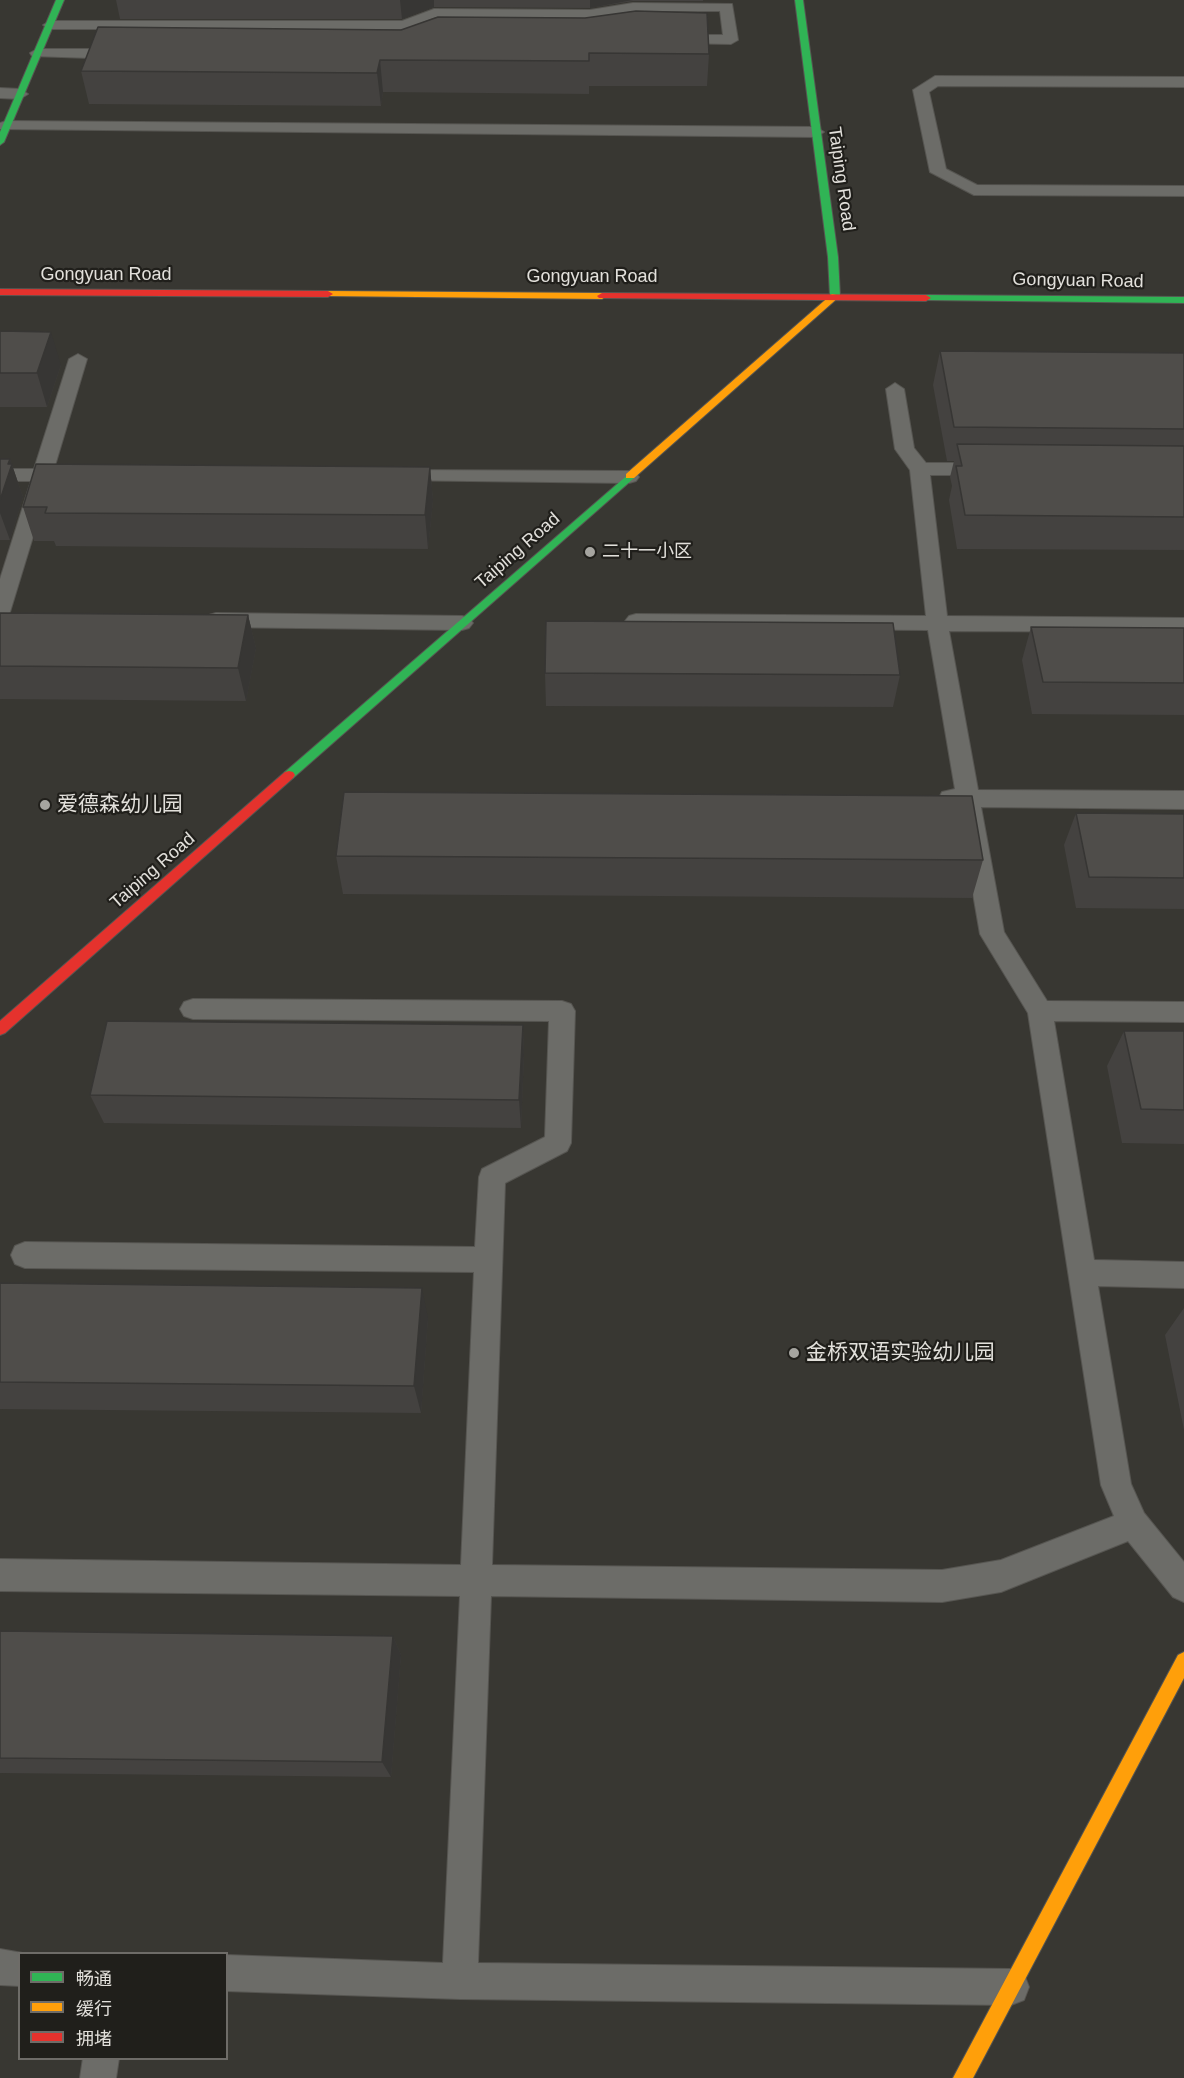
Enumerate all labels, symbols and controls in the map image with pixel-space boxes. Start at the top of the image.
street label: Taiping Road [823,125,859,233]
street label: Gongyuan Road [40,264,172,286]
street label: Gongyuan Road [526,266,658,288]
street label: Gongyuan Road [1012,269,1144,293]
street label: Taiping Road [471,508,565,594]
place label: 二十一小区 [602,541,692,563]
marker: 二十一小区 [583,545,597,559]
place label: 爱德森幼儿园 [57,792,183,818]
marker: 爱德森幼儿园 [38,798,52,812]
street label: Taiping Road [106,828,200,914]
place label: 金桥双语实验幼儿园 [806,1340,995,1366]
marker: 金桥双语实验幼儿园 [787,1346,801,1360]
legend [18,1952,228,2060]
text: 畅通 [76,1969,112,1989]
text: 缓行 [76,1999,112,2019]
text: 拥堵 [76,2029,112,2049]

